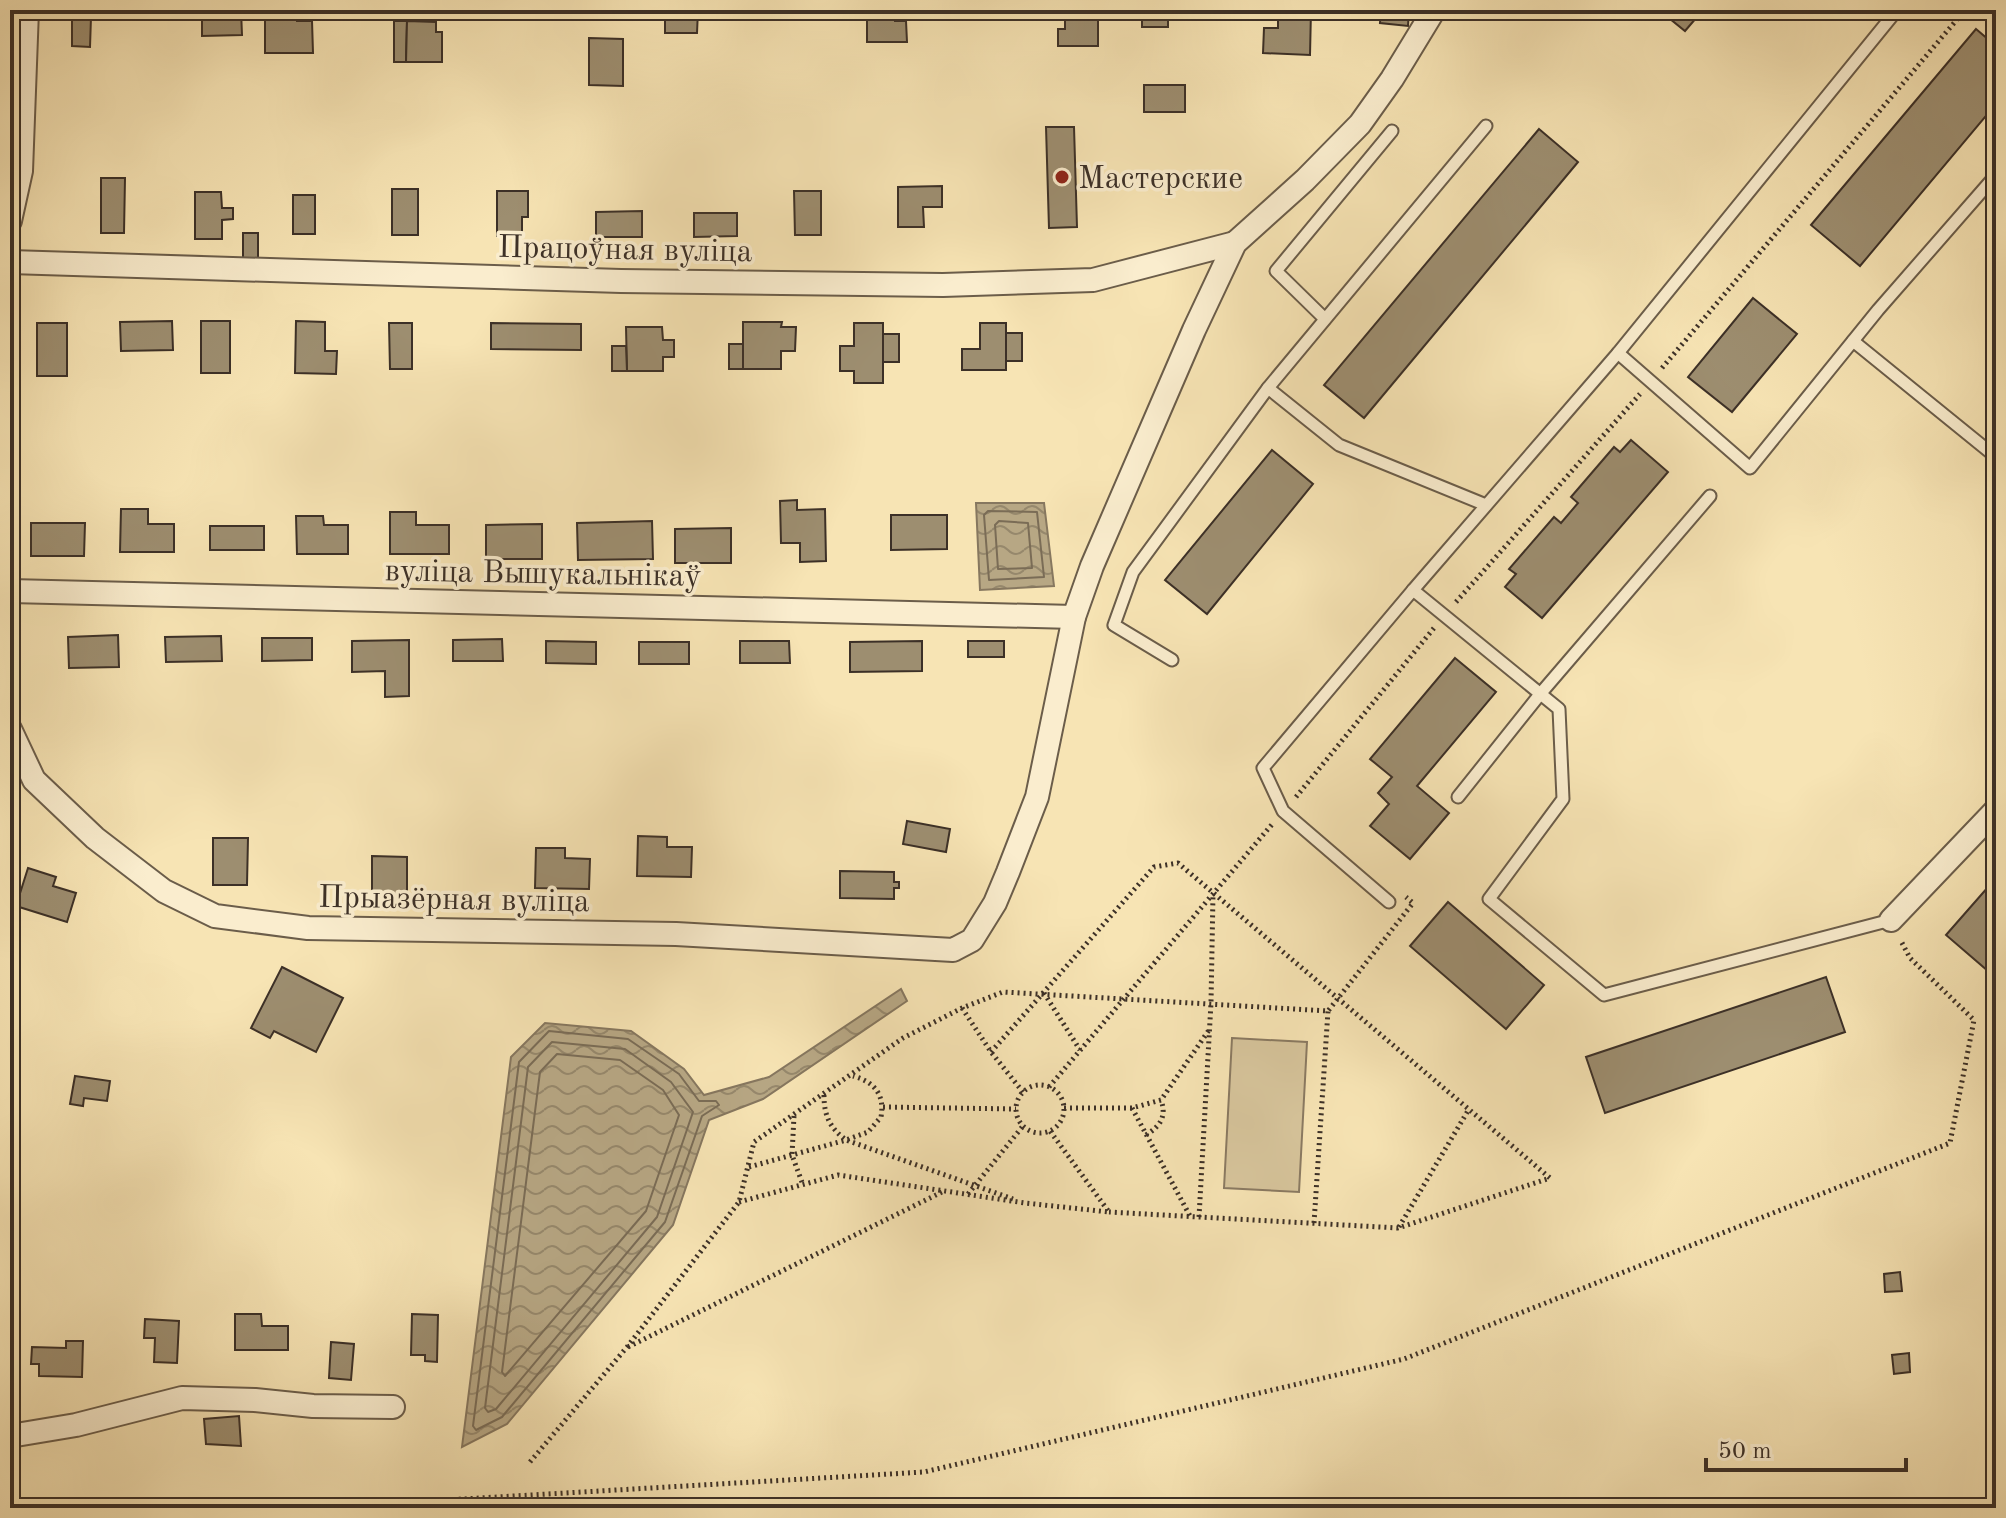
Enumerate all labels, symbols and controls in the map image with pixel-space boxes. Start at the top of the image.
place label: Мастерские [1078,164,1243,196]
marker: Мастерские [1053,168,1071,186]
street label: Працоўная вуліца [497,233,753,269]
street label: вуліца Вышукальнікаў [384,556,702,594]
street label: Прыазёрная вуліца [318,883,590,919]
scale bar [1706,1422,1906,1472]
text: 50 m [1718,1440,1772,1464]

